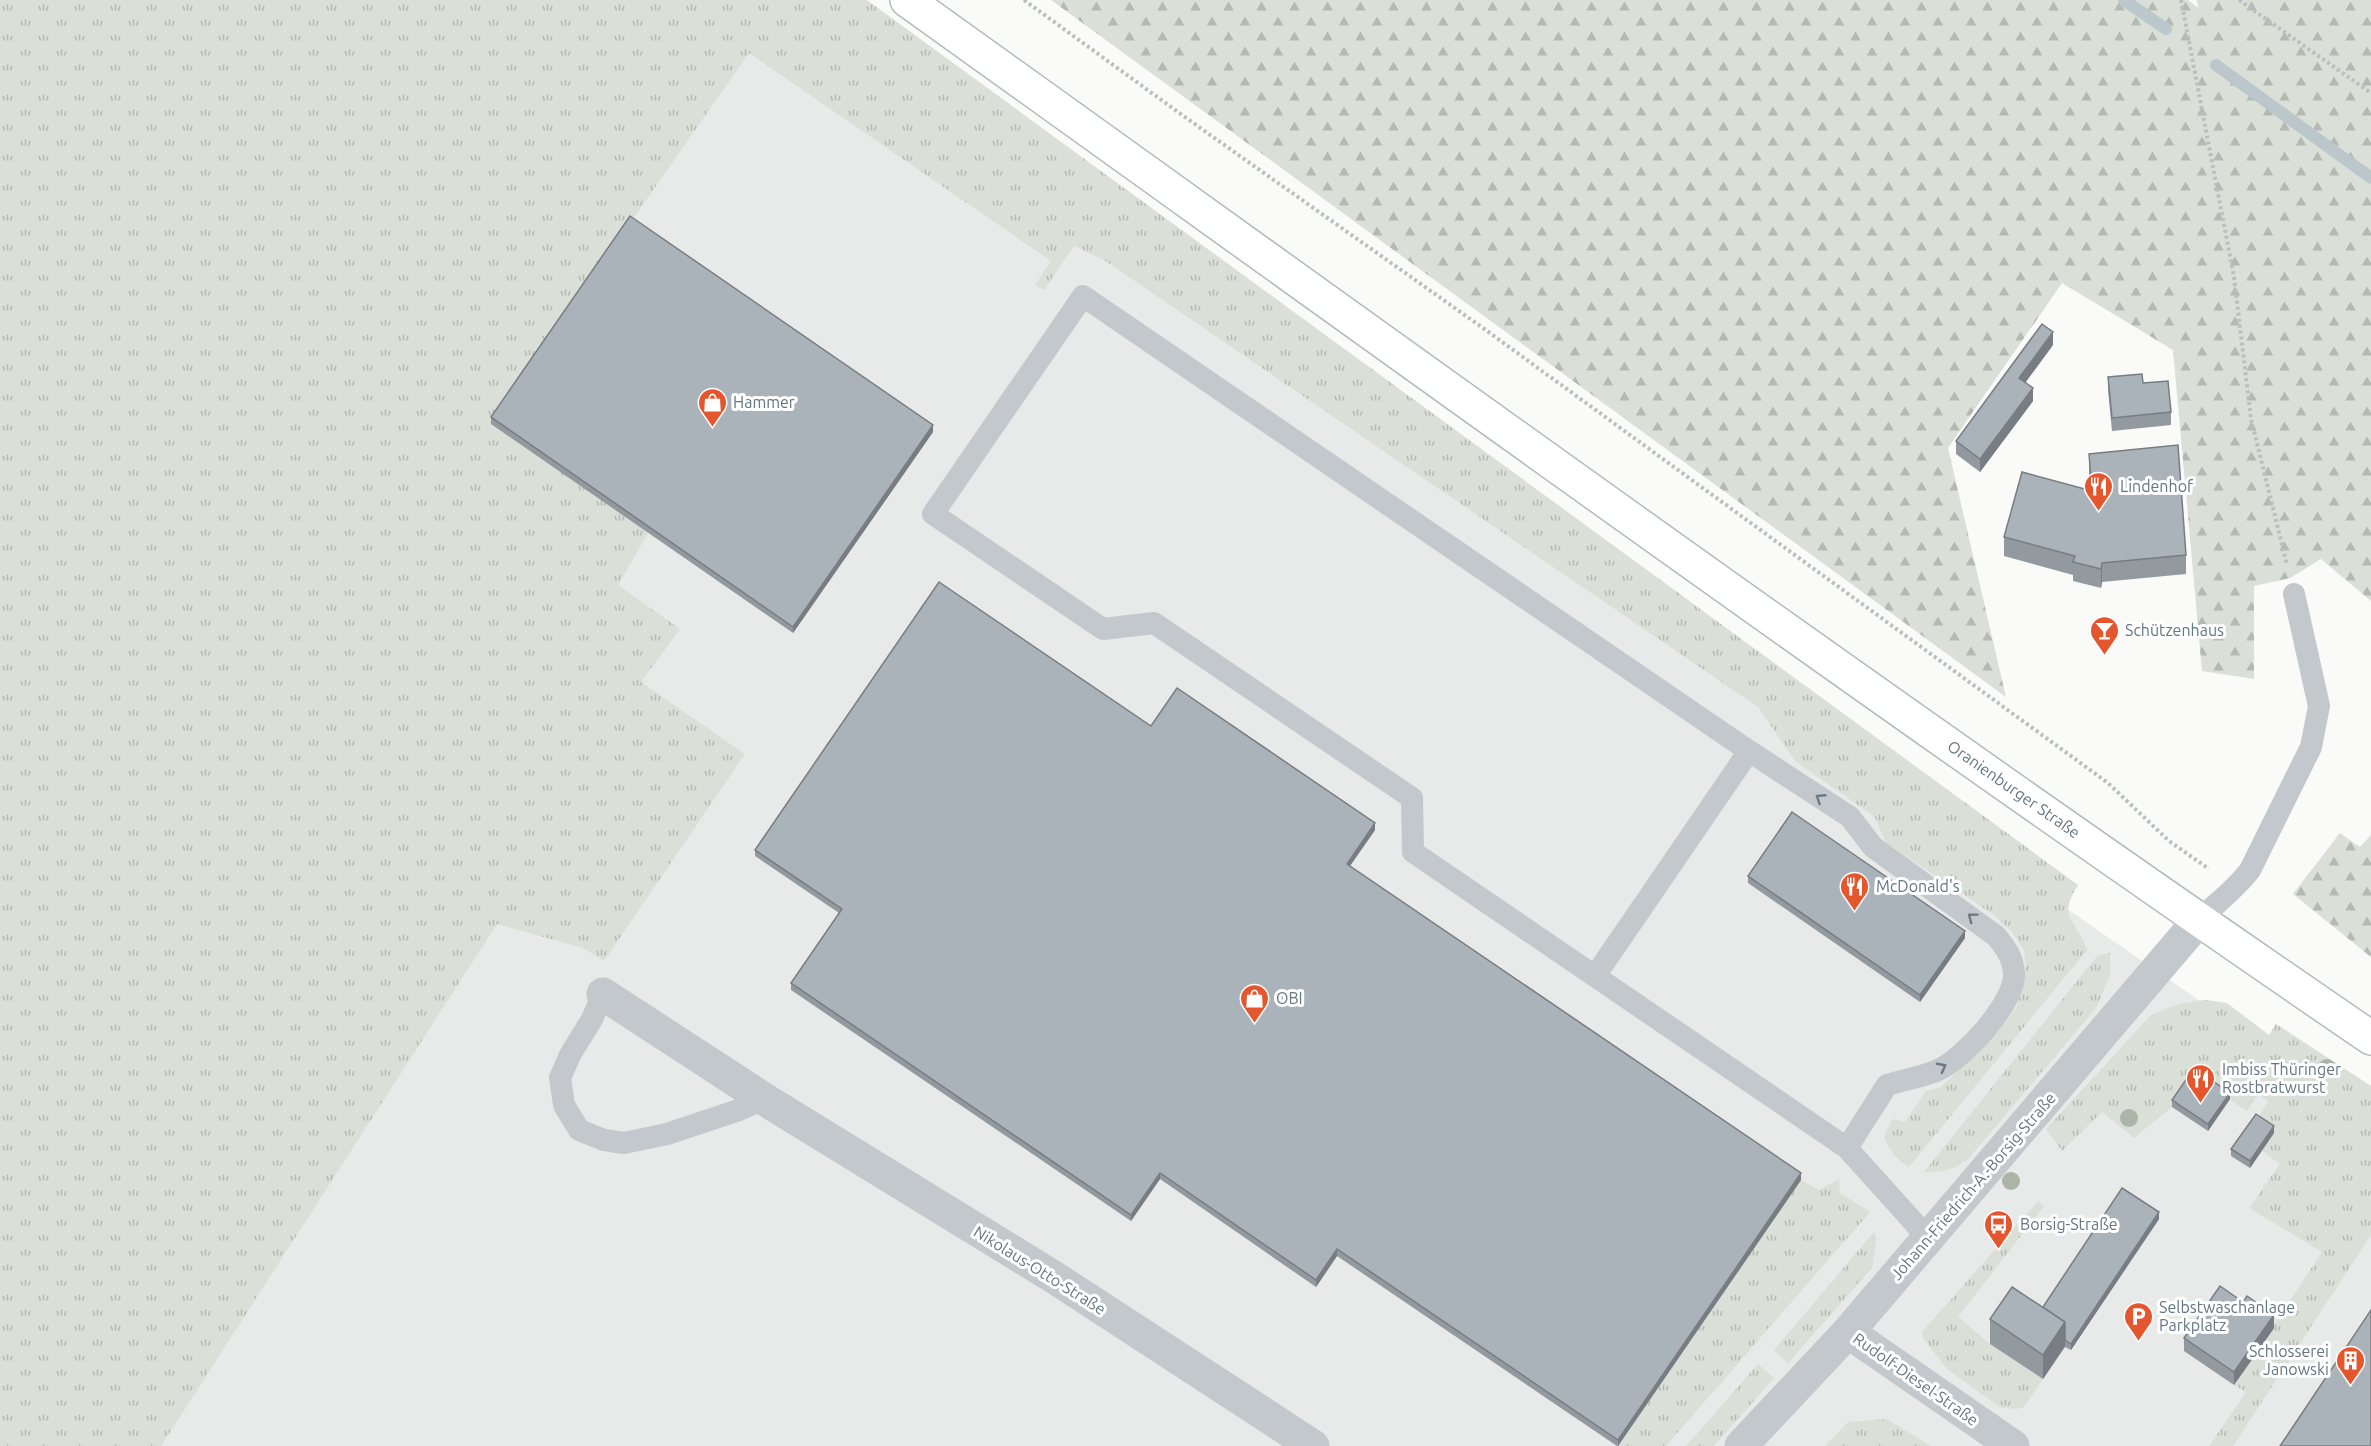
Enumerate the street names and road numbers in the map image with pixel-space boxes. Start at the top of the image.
street label: Oranienburger Straße [1944,736,2084,842]
street label: Johann-Friedrich-A.-Borsig-Straße [1887,1089,2059,1283]
street label: Nikolaus-Otto-Straße [971,1222,1109,1318]
street label: Rudolf-Diesel-Straße [1850,1329,1982,1429]

